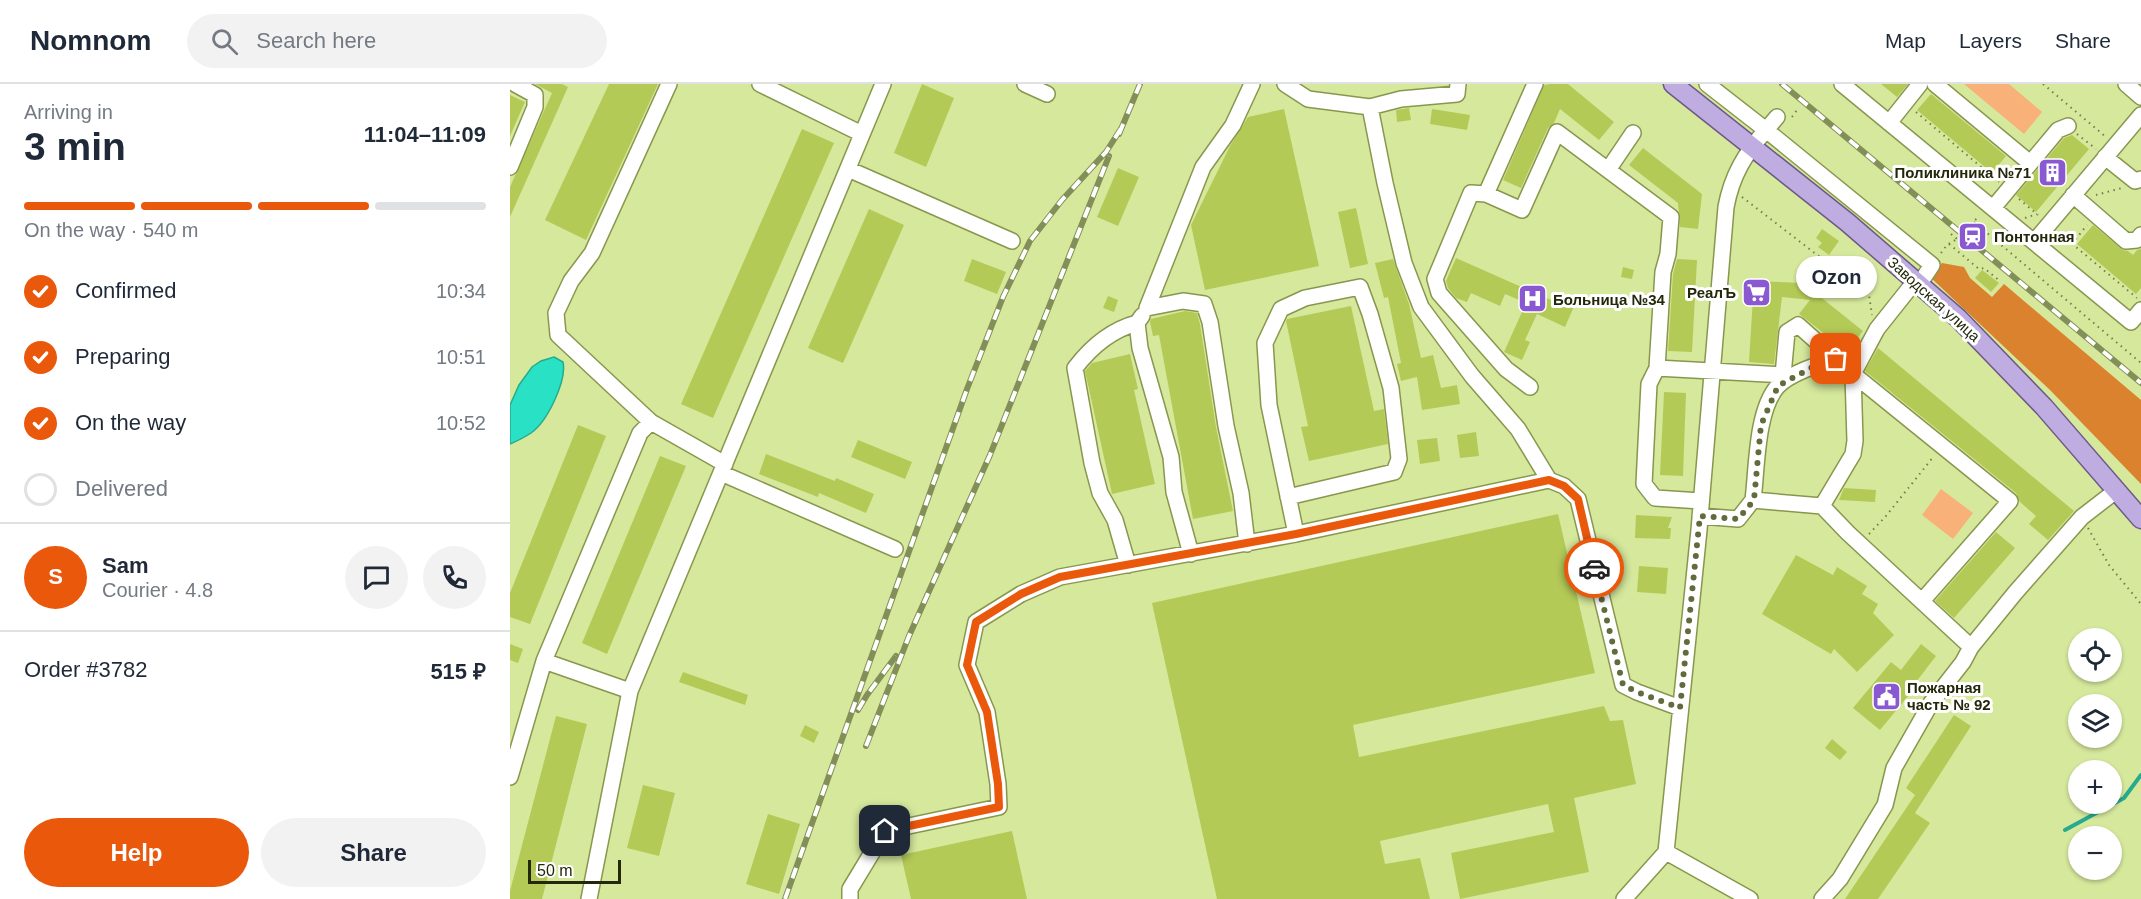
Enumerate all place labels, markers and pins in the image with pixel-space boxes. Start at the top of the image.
building icon: Поликлиника №71 [2036,156,2068,188]
place label: Поликлиника №71 [1895,164,2031,181]
station icon: Понтонная [1957,220,1989,252]
place label: Понтонная [1994,228,2075,245]
callout: Ozon [1796,257,1876,299]
supermarket icon: РеалЪ [1741,276,1773,308]
hospital icon: Больница №34 [1516,283,1548,315]
place label: РеалЪ [1687,284,1736,301]
place label: Больница №34 [1553,291,1666,308]
pin [1810,333,1861,384]
place label: Пожарная часть № 92 [1907,679,1991,713]
public building icon: Пожарная часть № 92 [1870,680,1902,712]
pin [859,805,910,856]

